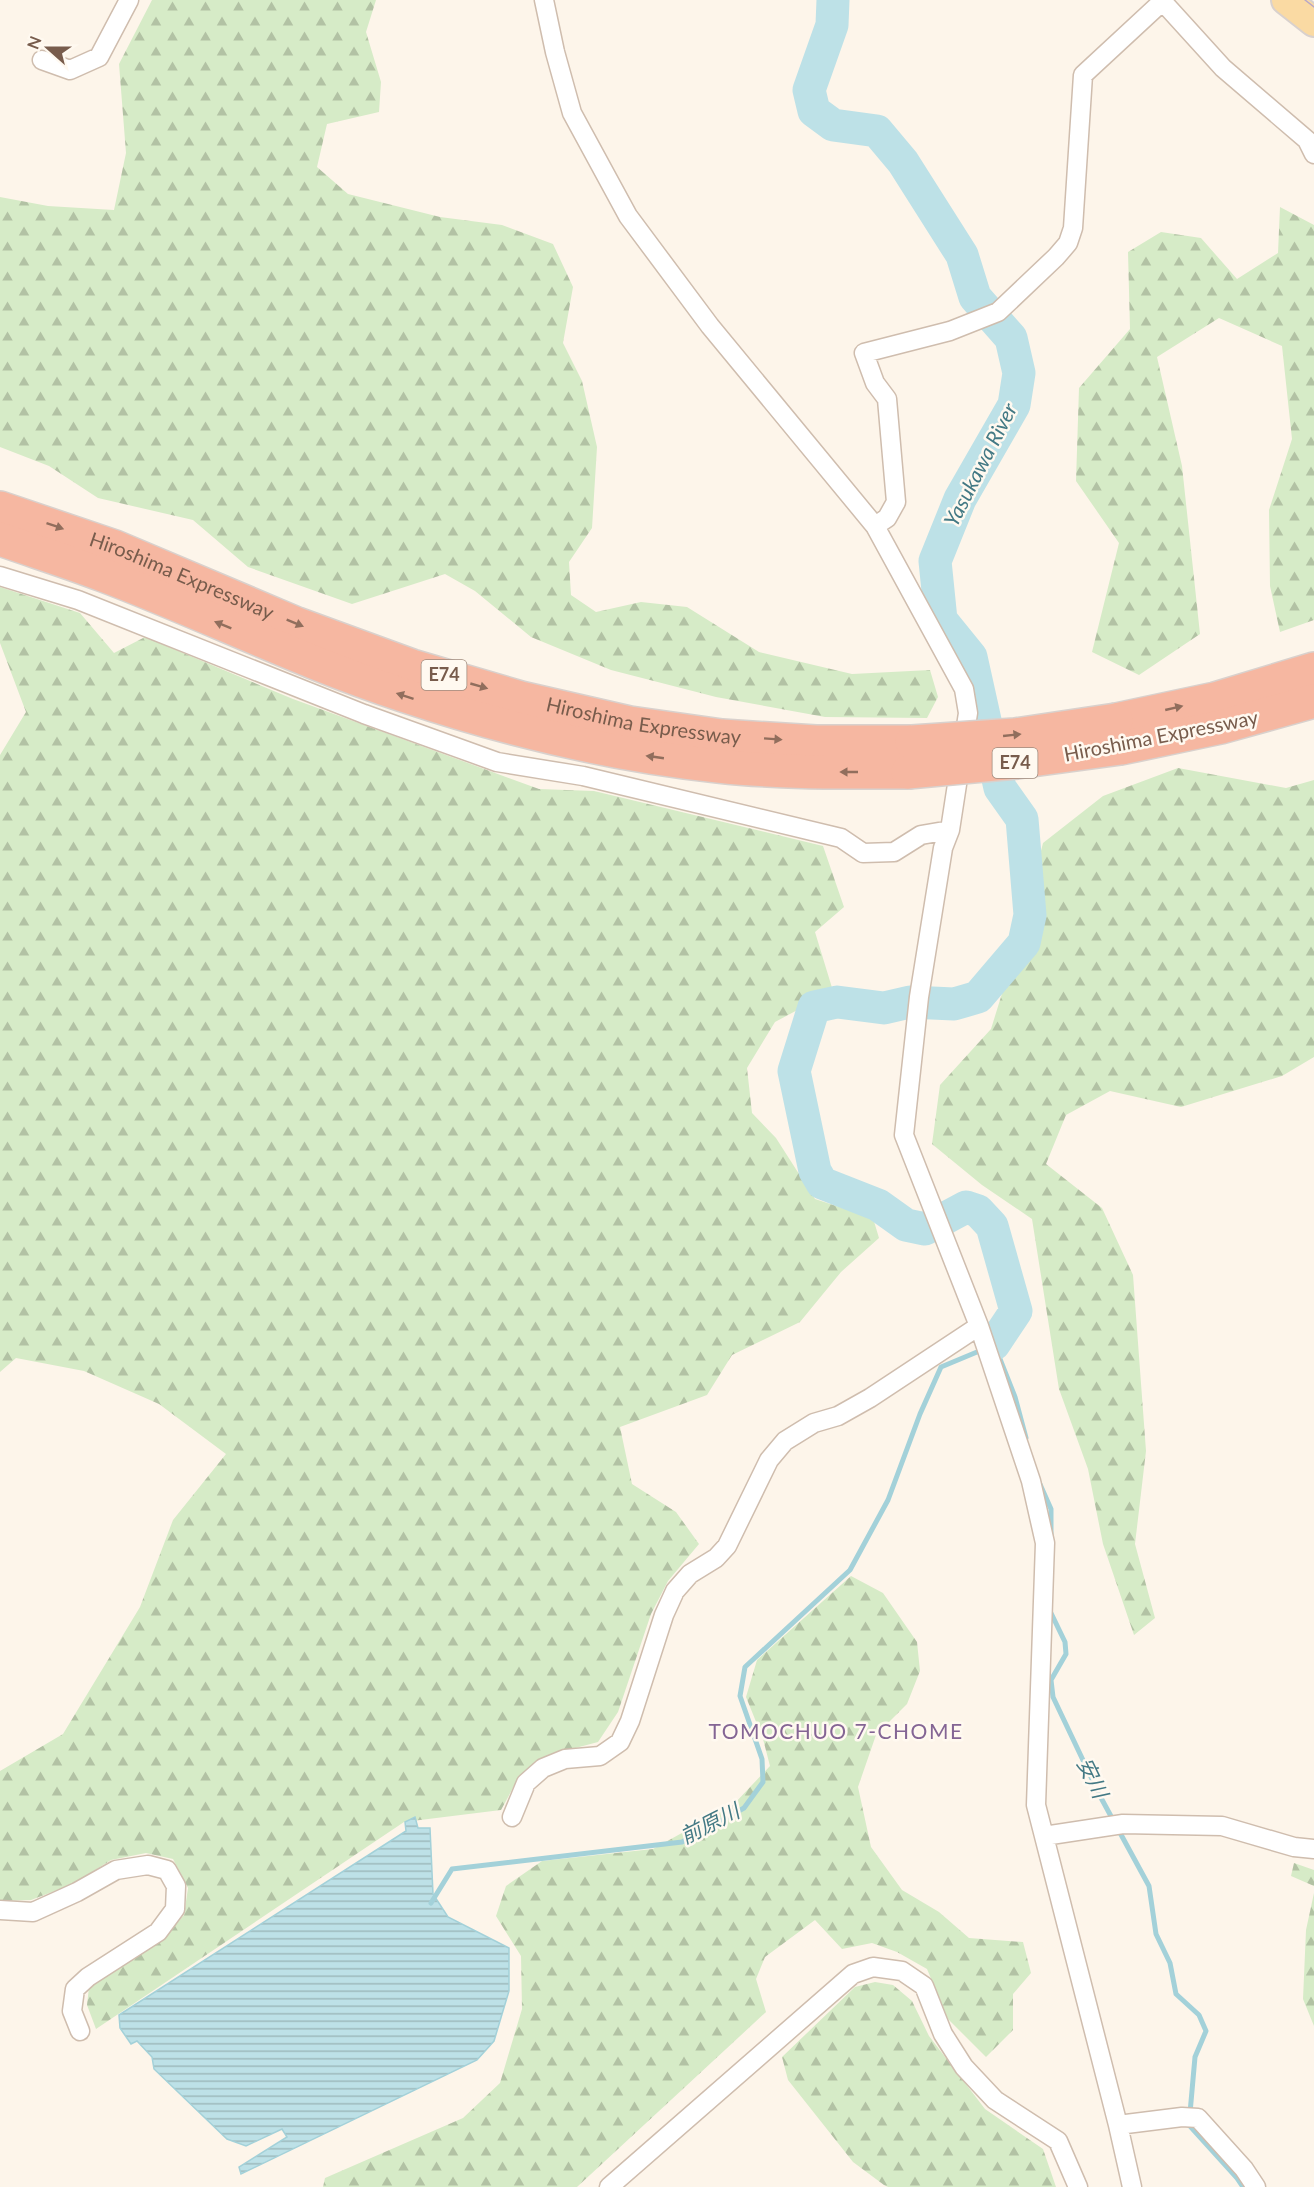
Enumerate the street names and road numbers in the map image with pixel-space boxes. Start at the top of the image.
street label: Hiroshima Expressway [87,526,278,624]
road number: E74 [422,660,466,690]
street label: Hiroshima Expressway [544,691,742,748]
street label: Hiroshima Expressway [1062,704,1261,766]
road number: E74 [992,748,1038,778]

